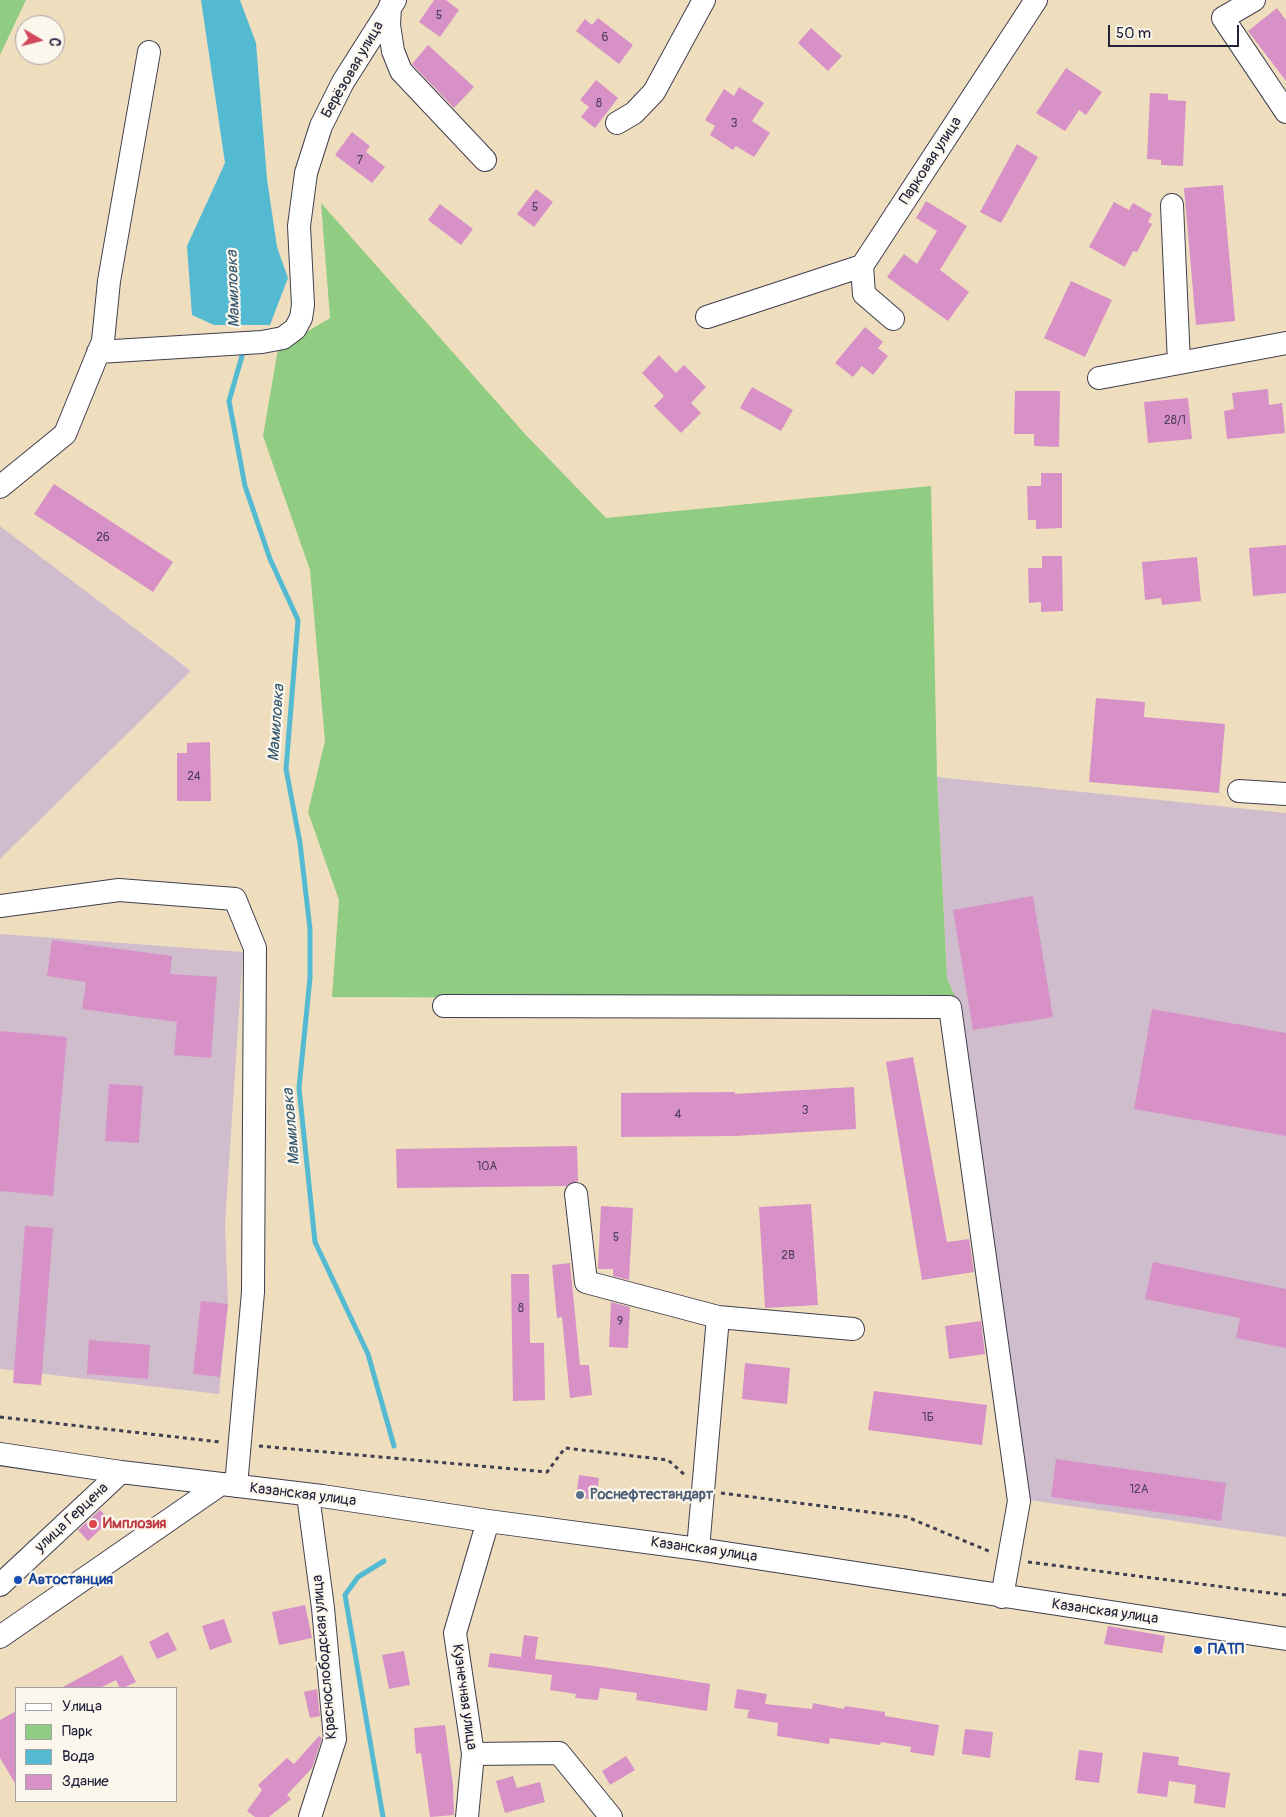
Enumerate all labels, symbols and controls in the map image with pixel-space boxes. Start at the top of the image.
house number: 5 [436,9,442,23]
north arrow [15,15,65,65]
scale bar [1111,15,1242,47]
street label: Берёзовая улица [318,18,388,122]
text: 50 m [1116,24,1151,43]
house number: 6 [602,31,608,45]
text: С [45,37,63,47]
house number: 8 [596,97,602,111]
street label: Парковая улица [896,114,966,208]
house number: 3 [731,117,737,131]
house number: 7 [357,154,363,168]
house number: 5 [532,201,538,215]
water label: Мамиловка [223,250,245,328]
house number: 28/1 [1164,414,1186,428]
house number: 26 [96,531,110,545]
water label: Мамиловка [265,684,289,762]
house number: 24 [187,770,201,784]
water label: Мамиловка [279,1088,305,1166]
house number: 3 [802,1104,808,1118]
house number: 4 [675,1108,681,1122]
house number: 10А [477,1160,497,1174]
house number: 5 [613,1231,619,1245]
house number: 2В [781,1249,795,1263]
house number: 8 [518,1302,524,1316]
house number: 9 [617,1315,623,1329]
house number: 1Б [922,1411,934,1425]
street label: улица Герцена [32,1480,112,1556]
street label: Казанская улица [249,1480,357,1510]
house number: 12А [1129,1483,1149,1497]
place label: Роснефтестандарт [590,1486,713,1504]
marker: Роснефтестандарт [574,1489,586,1501]
place label: Имплозия [103,1515,166,1533]
marker: Имплозия [87,1518,99,1530]
street label: Казанская улица [650,1534,758,1566]
place label: Автостанция [28,1571,113,1589]
marker: Автостанция [12,1574,24,1586]
street label: Краснослободская улица [309,1574,341,1740]
street label: Казанская улица [1051,1596,1159,1628]
place label: ПАТП [1208,1641,1244,1659]
street label: Кузнечная улица [448,1643,480,1751]
marker: ПАТП [1192,1644,1204,1656]
legend [15,1687,178,1802]
text: Улица [62,1697,102,1716]
text: Парк [62,1722,93,1741]
text: Вода [62,1747,95,1766]
text: Здание [62,1772,109,1791]

